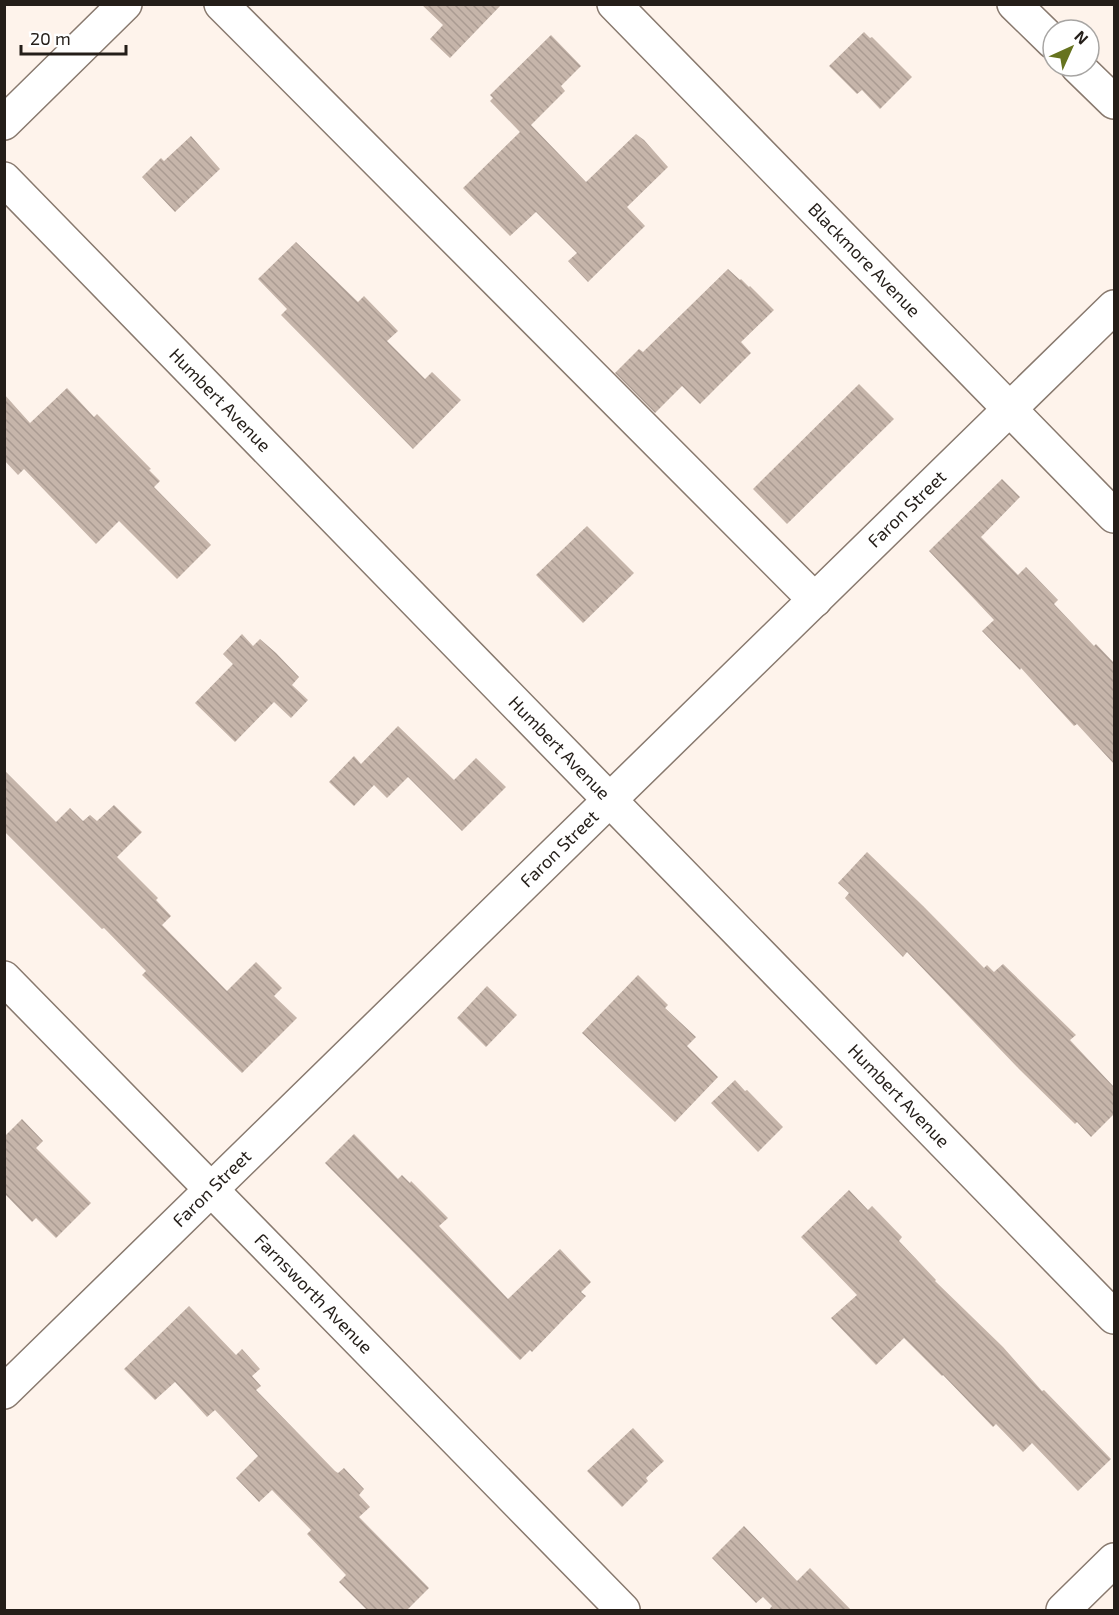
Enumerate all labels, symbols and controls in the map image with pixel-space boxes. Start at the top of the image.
scale bar [21,18,126,56]
north arrow [1041,18,1101,78]
text: N [1071,26,1093,48]
text: 20 m [30,27,71,49]
street label: Blackmore Avenue [804,198,925,321]
street label: Humbert Avenue [165,343,276,456]
street label: Faron Street [863,465,950,552]
street label: Humbert Avenue [504,691,615,804]
street label: Faron Street [515,805,603,891]
street label: Humbert Avenue [844,1039,955,1152]
street label: Faron Street [168,1145,255,1231]
street label: Farnsworth Avenue [250,1228,378,1358]

